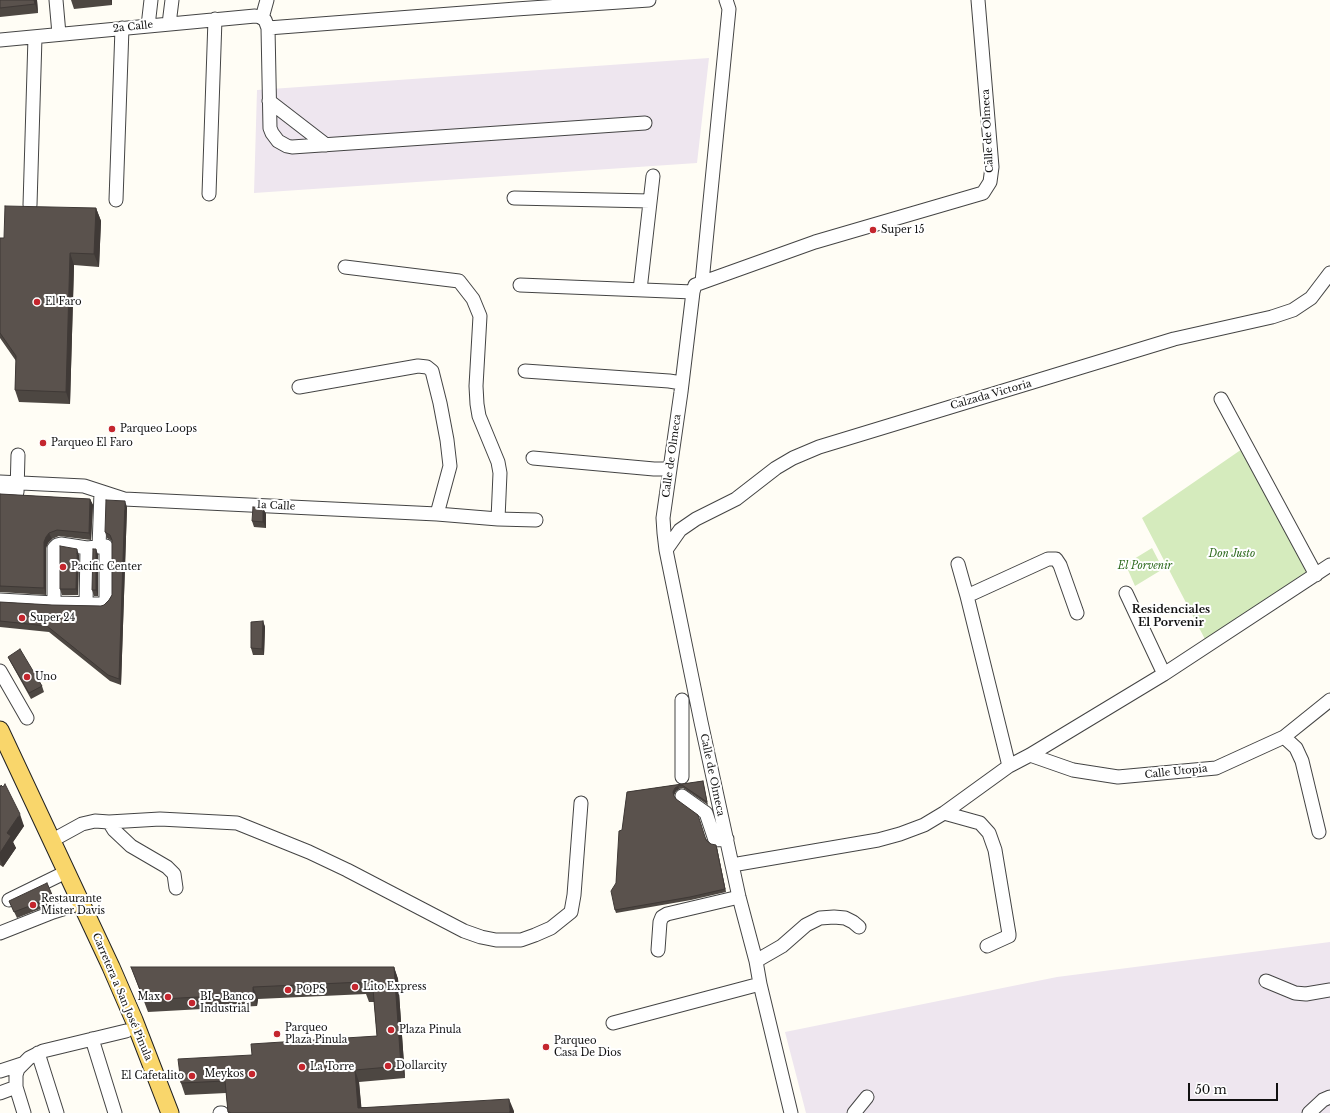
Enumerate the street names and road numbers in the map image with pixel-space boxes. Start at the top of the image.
street label: 2a Calle [112,19,154,35]
street label: Calle de Olmeca [980,89,996,173]
street label: Calzada Victoria [949,378,1033,412]
street label: Calle de Olmeca [660,414,684,498]
street label: 1a Calle [256,499,296,513]
street label: Calle de Olmeca [697,733,727,817]
street label: Calle Utopia [1144,763,1208,781]
street label: Carretera a San José Pinula [90,931,154,1063]

